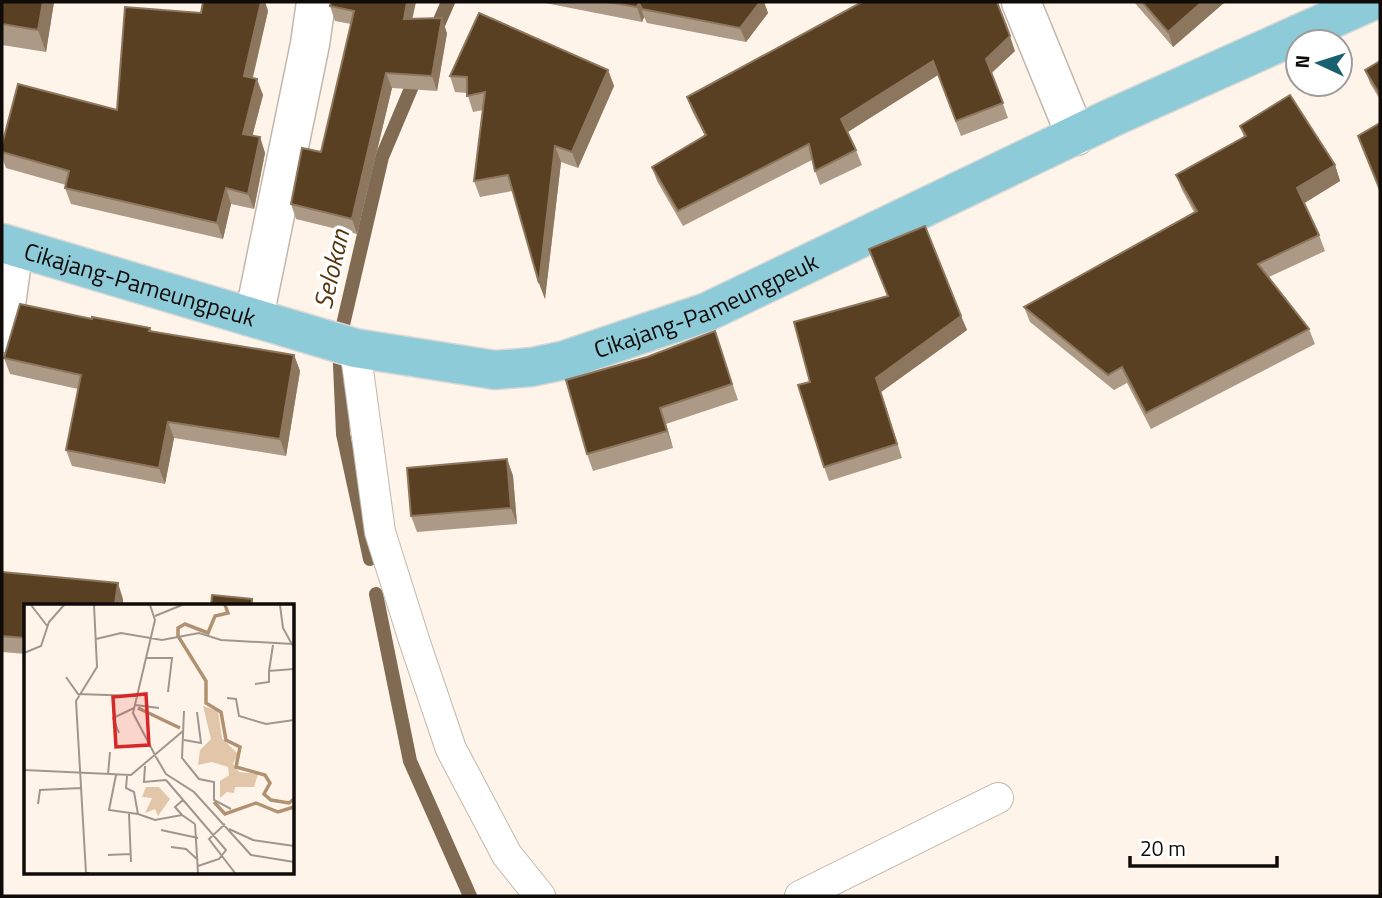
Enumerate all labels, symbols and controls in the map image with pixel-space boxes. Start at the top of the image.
north arrow [1284,28,1354,98]
text: N [1287,54,1316,69]
water label: Selokan [303,224,359,313]
street label: Cikajang-Pameungpeuk [20,233,261,336]
street label: Cikajang-Pameungpeuk [589,243,825,367]
inset map [24,604,294,874]
scale bar [1130,824,1277,868]
text: 20 m [1140,832,1186,864]

